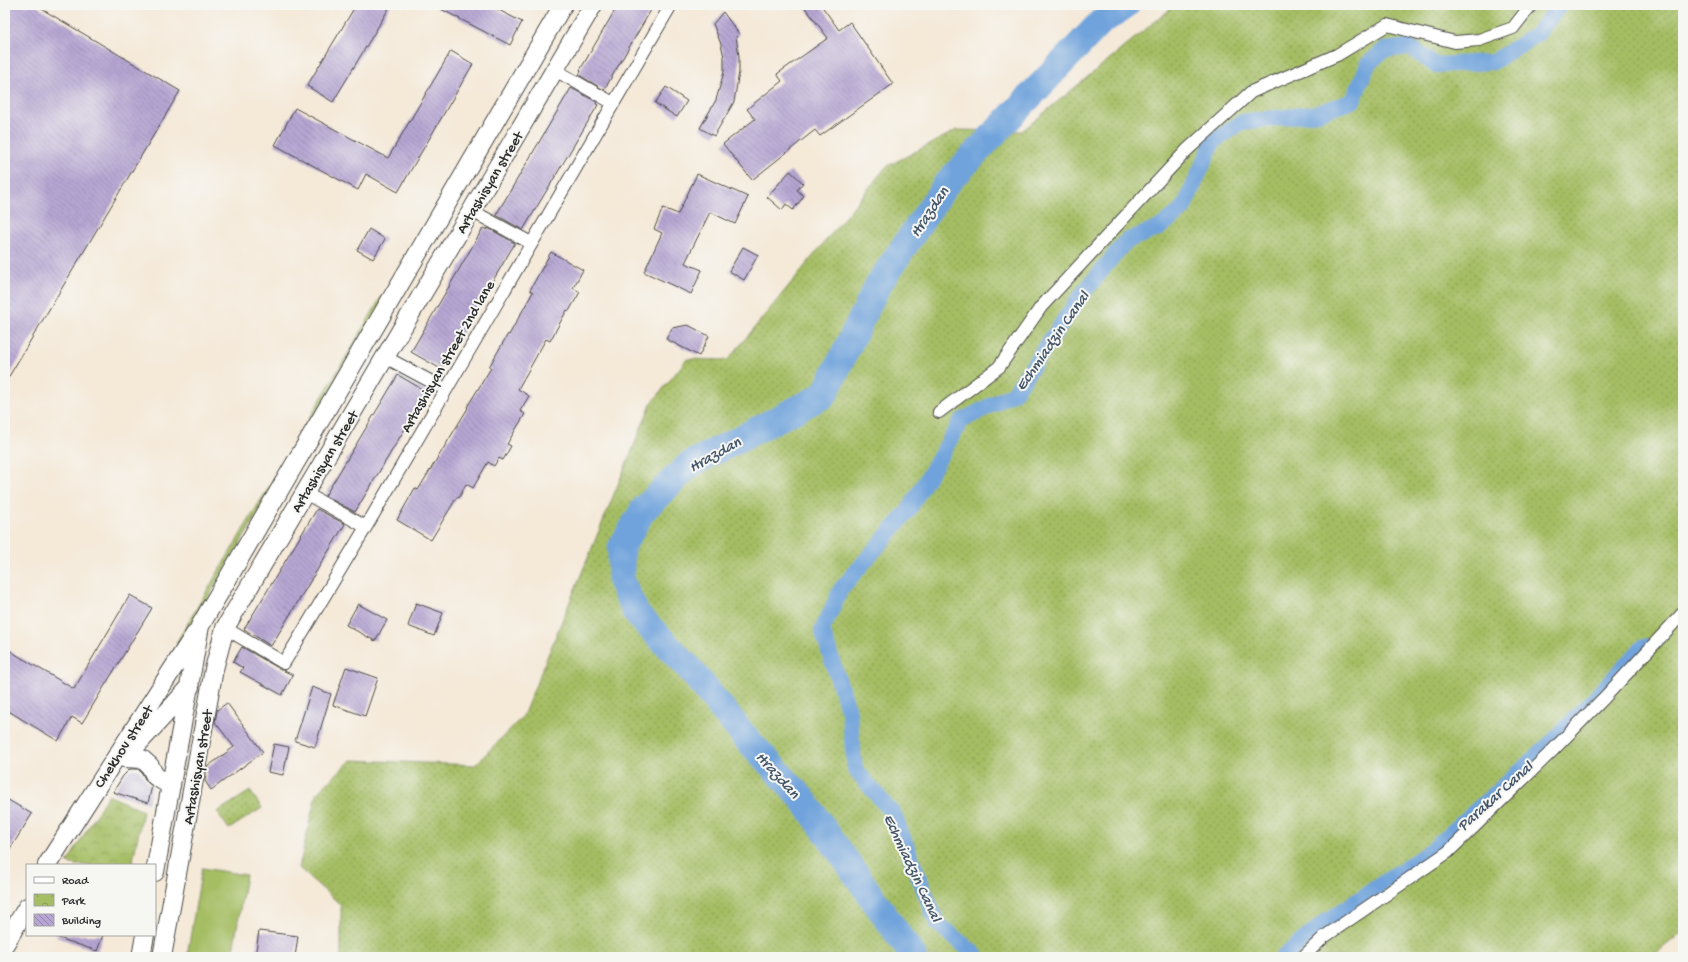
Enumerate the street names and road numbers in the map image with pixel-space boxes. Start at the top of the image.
street label: Artashisyan street [453,127,529,237]
street label: Artashisyan street 2nd lane [398,277,500,436]
street label: Artashisyan street [288,406,364,516]
street label: Chekhov street [91,701,159,792]
street label: Artashisyan street [180,707,218,826]

